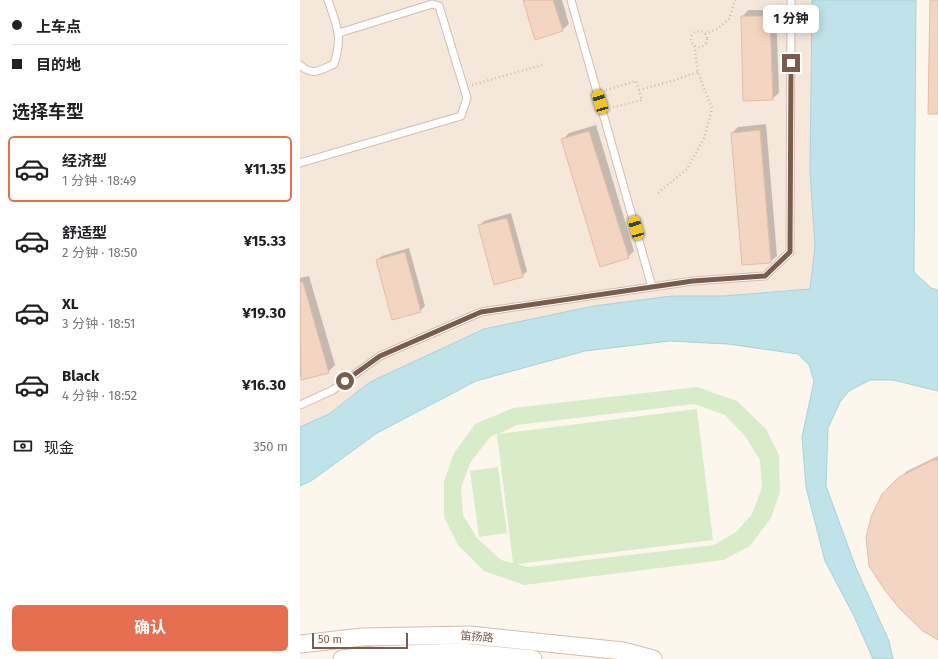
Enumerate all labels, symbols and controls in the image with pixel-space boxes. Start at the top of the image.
callout: 1 分钟 [763,5,819,33]
text: 1 分钟 [773,11,809,26]
text: 上车点 [36,18,81,36]
route end [782,54,800,72]
text: 目的地 [36,56,81,74]
car [591,89,609,115]
text: 选择车型 [12,101,84,123]
icon: car [14,151,50,187]
text: 经济型 [62,152,107,170]
text: ¥11.35 [245,160,286,178]
text: 1 分钟 · 18:49 [62,173,136,188]
car [627,215,645,241]
icon: car [14,223,50,259]
text: 舒适型 [62,224,107,242]
text: ¥15.33 [243,232,286,250]
text: 2 分钟 · 18:50 [62,245,138,260]
icon: car [14,295,50,331]
text: XL [62,295,78,313]
text: ¥19.30 [242,304,286,322]
text: 3 分钟 · 18:51 [62,316,135,331]
icon: car [14,367,50,403]
text: Black [62,367,99,385]
route start [336,372,354,390]
text: ¥16.30 [242,376,286,394]
text: 4 分钟 · 18:52 [62,388,137,403]
icon: cash [12,435,34,457]
text: 现金 [44,439,74,457]
text: 350 m [253,439,288,454]
button: 确认 [12,605,288,651]
street label: 笛扬路 [460,629,494,645]
scale bar [312,631,408,650]
text: 50 m [318,633,342,646]

